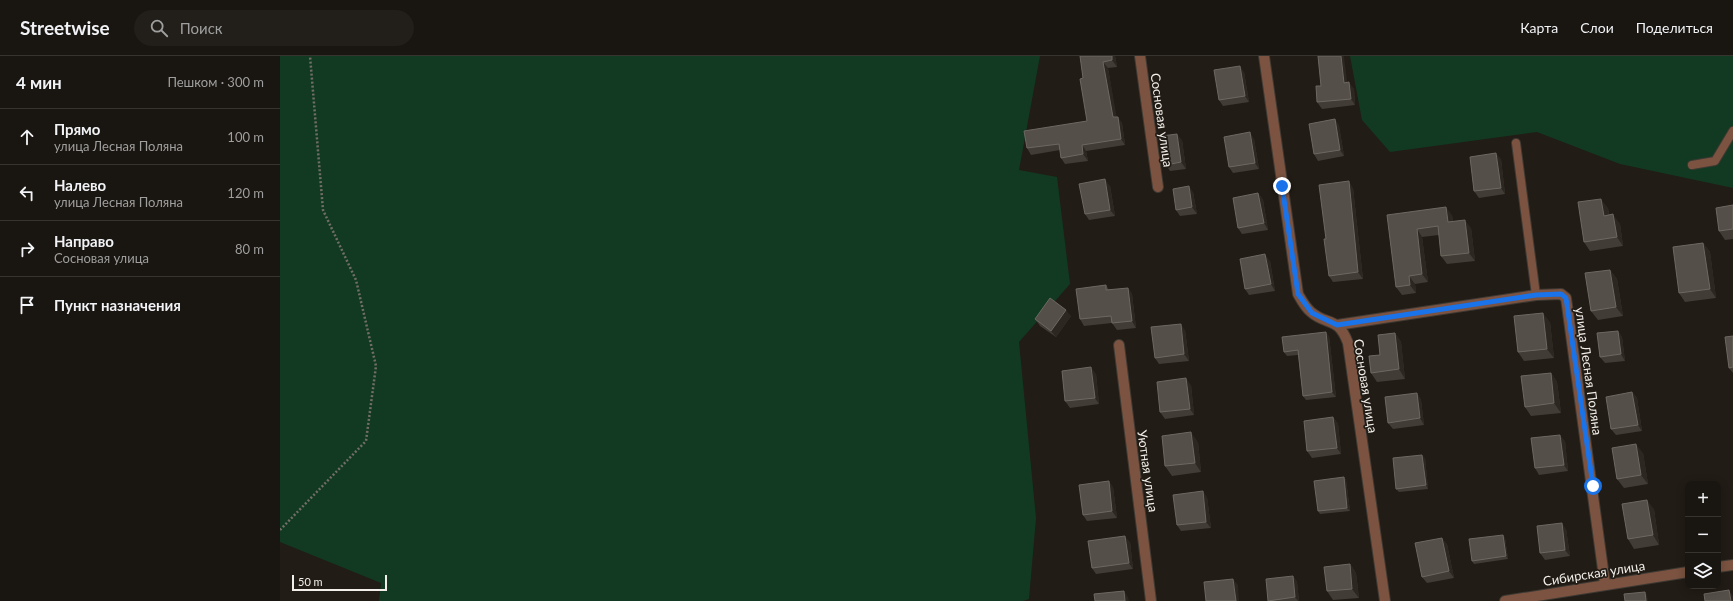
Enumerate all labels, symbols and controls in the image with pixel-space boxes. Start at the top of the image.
search box [134,10,414,46]
text: Streetwise [20,16,110,39]
icon: search [148,17,170,39]
text: Поиск [180,19,223,37]
text: Карта [1520,19,1558,36]
text: Слои [1580,19,1614,36]
text: Поделиться [1636,19,1713,36]
text: 4 мин [16,72,62,93]
street label: Сосновая улица [1147,72,1177,168]
text: Пешком · 300 m [167,74,264,90]
text: Прямо [54,120,100,138]
icon: ahead [16,126,38,148]
text: 100 m [227,129,264,145]
text: улица Лесная Поляна [54,138,183,154]
text: Налево [54,176,106,194]
route end [1273,177,1291,195]
icon: left [16,182,38,204]
text: 120 m [227,185,264,201]
text: улица Лесная Поляна [54,194,183,210]
text: Направо [54,232,114,250]
icon: right [16,238,38,260]
text: 80 m [235,241,264,257]
text: Сосновая улица [54,250,149,266]
icon: arrive [16,294,38,316]
text: Пункт назначения [54,296,181,314]
street label: улица Лесная Поляна [1572,306,1606,436]
street label: Сосновая улица [1351,338,1381,434]
street label: Уютная улица [1134,429,1162,513]
route start [1584,477,1602,495]
map controls [1685,481,1721,589]
button: + [1685,481,1721,517]
button: − [1685,517,1721,553]
button: layers [1685,553,1721,589]
street label: Сибирская улица [1542,557,1646,589]
scale bar [292,573,387,592]
text: 50 m [298,575,323,588]

